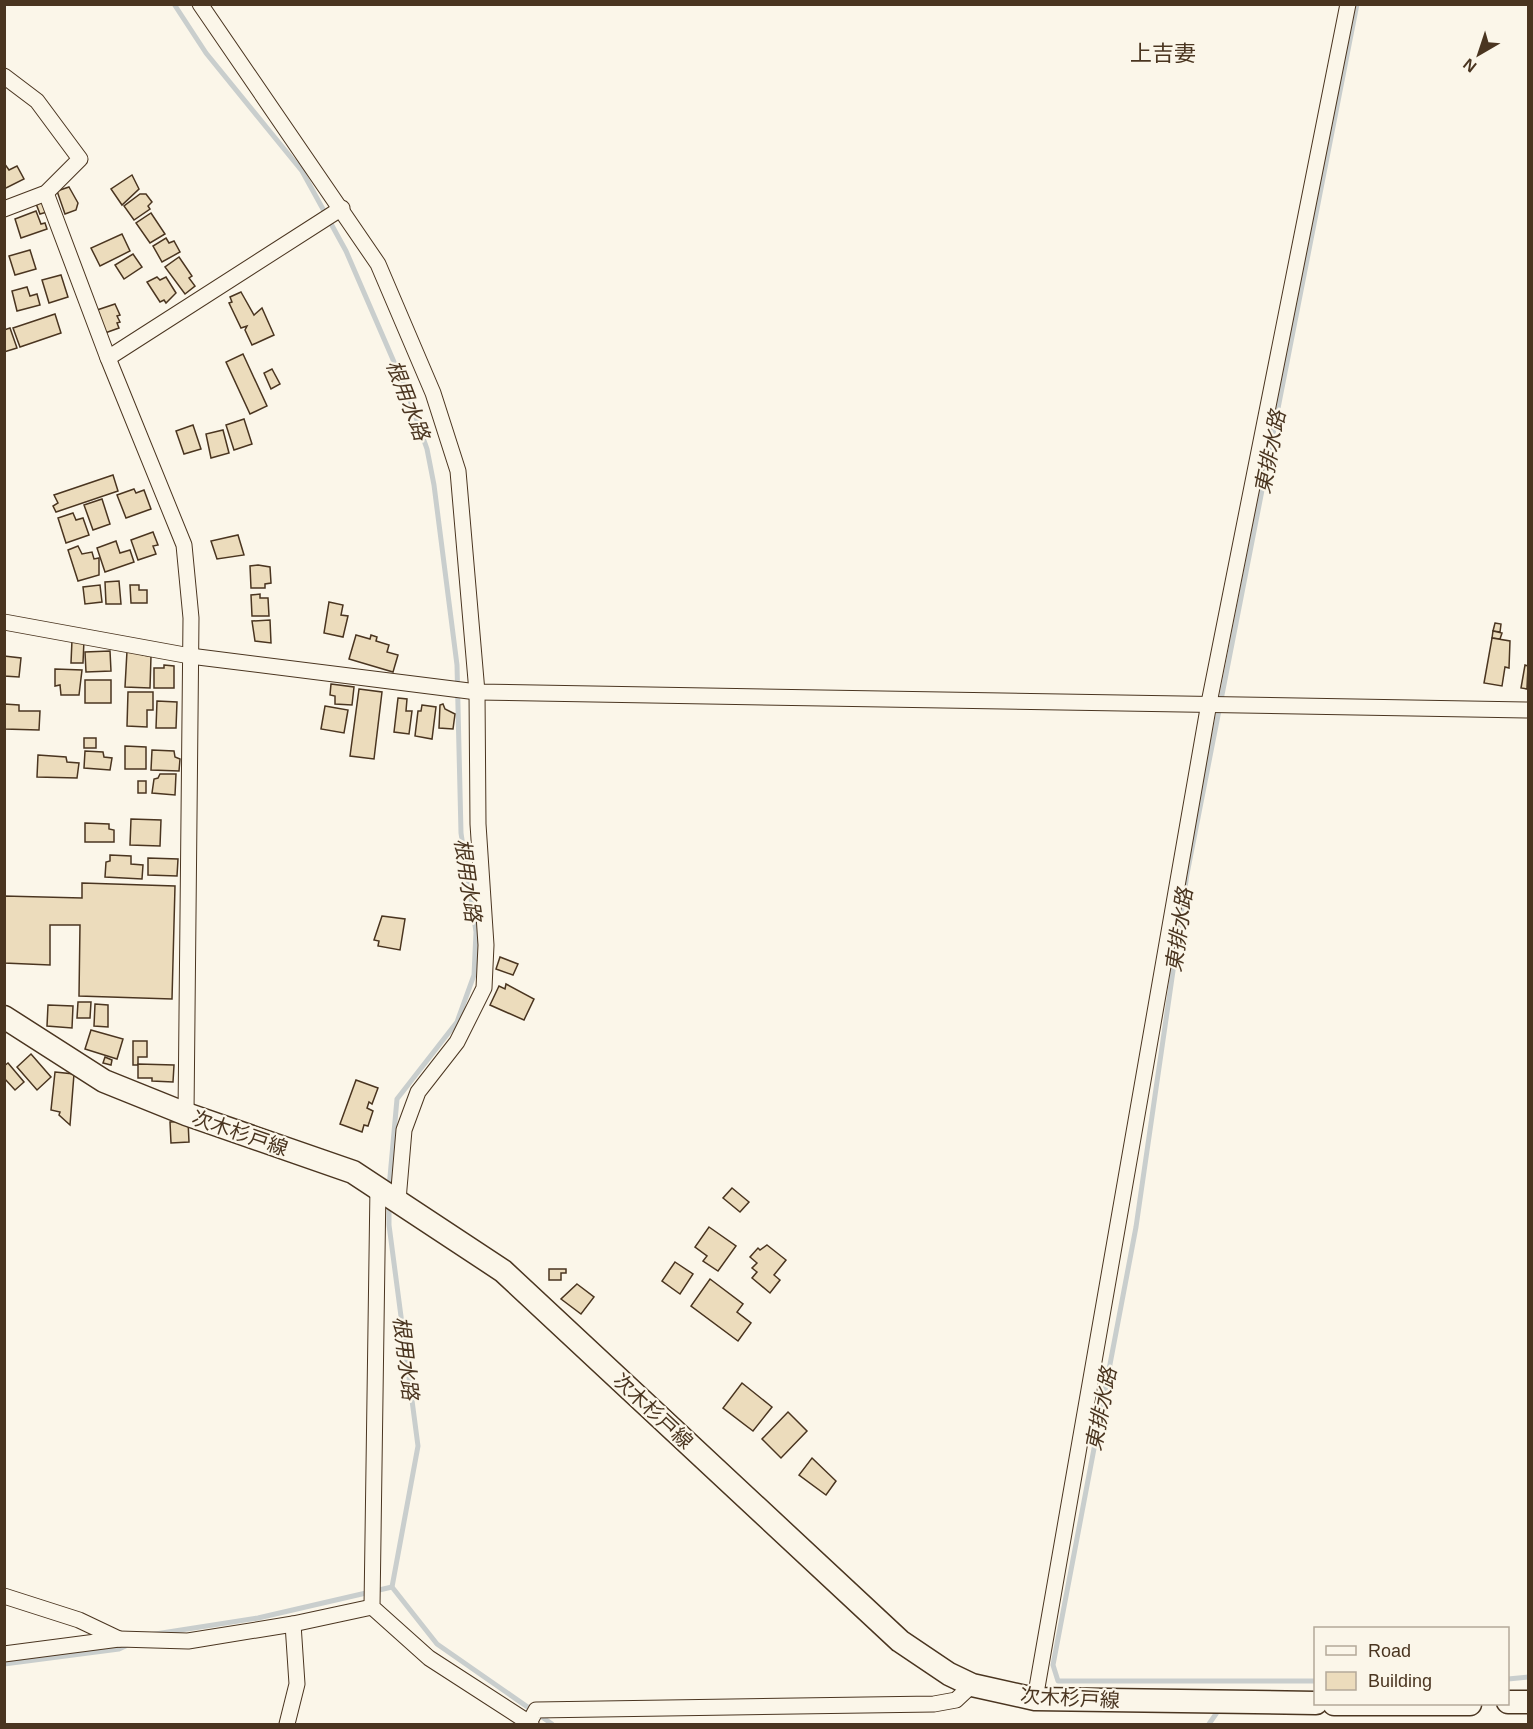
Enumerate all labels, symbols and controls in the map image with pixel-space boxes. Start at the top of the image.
north arrow [1449,24,1509,84]
district label: 上吉妻 [1130,41,1196,66]
text: N [1460,55,1480,76]
water label: 根用水路 [382,357,435,445]
water label: 東排水路 [1251,407,1290,495]
water label: 根用水路 [451,837,486,925]
water label: 東排水路 [1162,885,1197,973]
street label: 次木杉戸線 [189,1106,291,1160]
water label: 根用水路 [389,1315,423,1403]
water label: 東排水路 [1082,1364,1121,1452]
street label: 次木杉戸線 [609,1369,697,1453]
legend [1314,1627,1509,1705]
text: Road [1368,1641,1411,1661]
text: Building [1368,1671,1432,1691]
street label: 次木杉戸線 [1019,1684,1121,1712]

